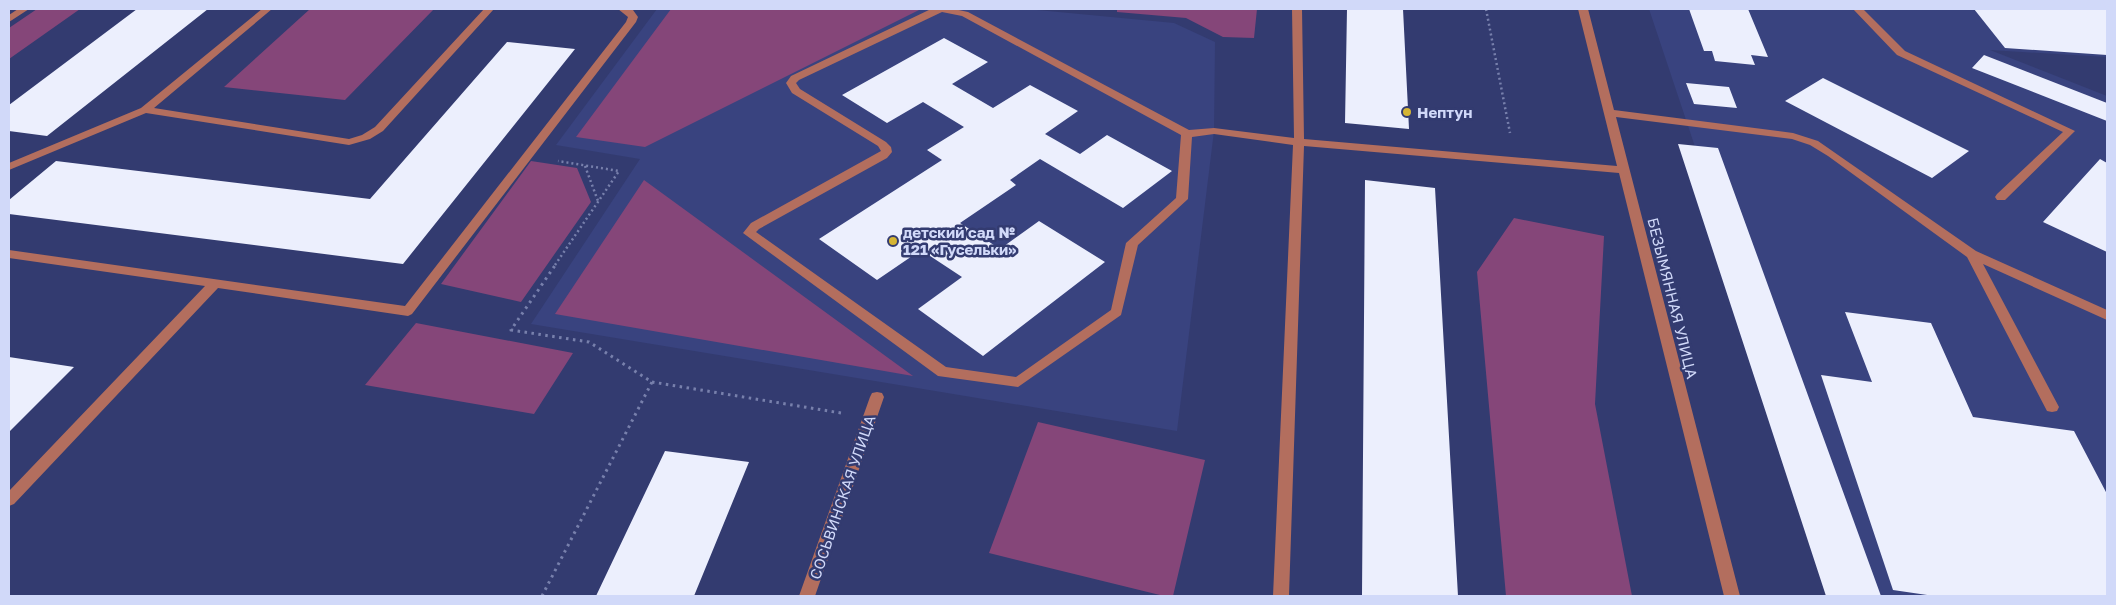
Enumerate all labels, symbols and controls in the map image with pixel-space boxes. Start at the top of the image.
place label: Нептун [1417,103,1473,121]
marker: Нептун [1401,106,1413,118]
street label: БЕЗЫМЯННАЯ УЛИЦА [1644,216,1702,380]
place label: детский сад № 121 «Гусельки» [903,223,1016,258]
marker: детский сад № 121 «Гусельки» [887,235,899,247]
street label: СОСЬВИНСКАЯ УЛИЦА [805,413,879,581]

